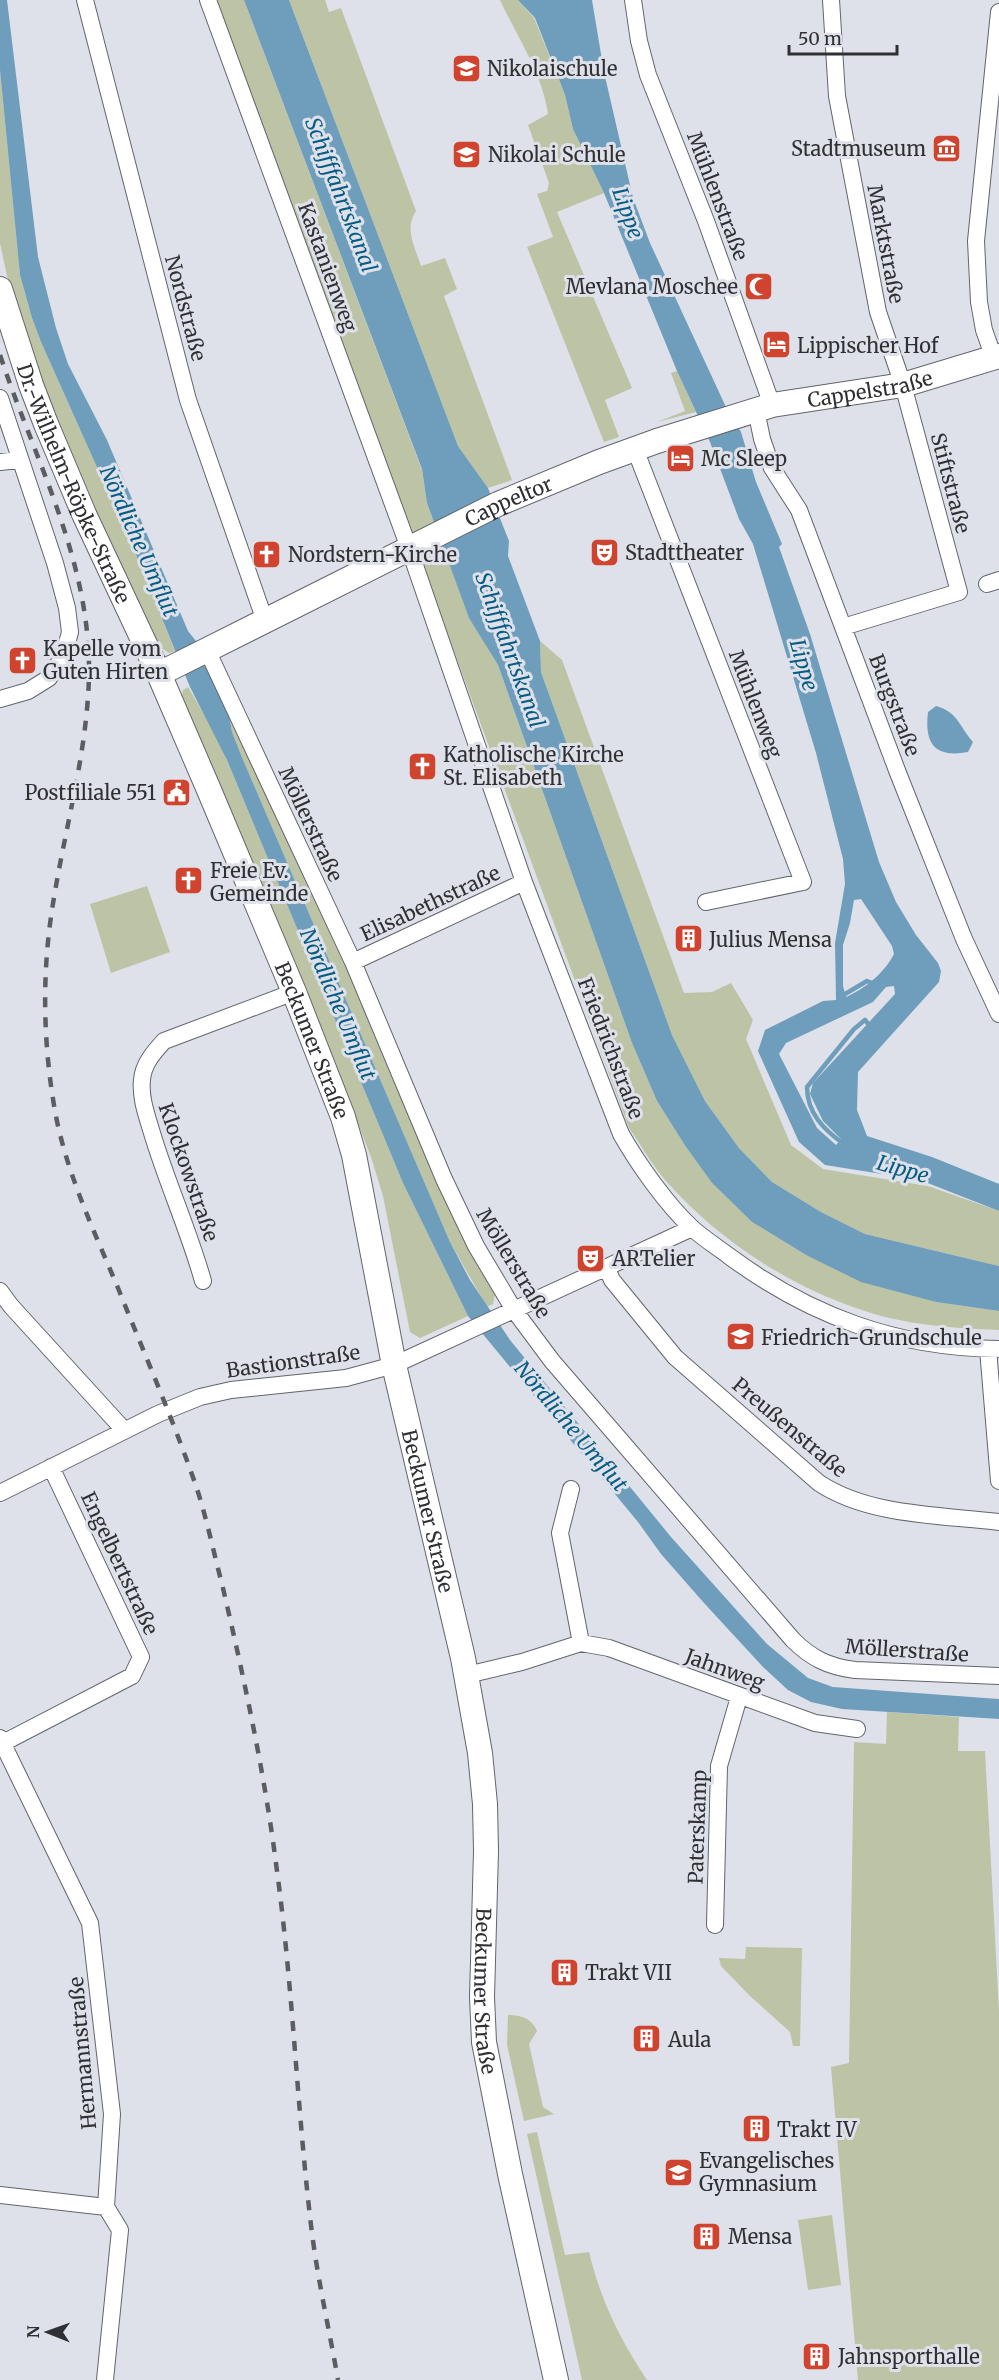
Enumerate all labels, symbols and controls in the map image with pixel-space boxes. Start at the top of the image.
scale bar [789,18,897,56]
text: 50 m [798,27,842,50]
school or university icon: Nikolaischule [450,52,482,84]
place label: Nikolaischule [487,56,617,81]
water label: Schifffahrtskanal [299,114,383,276]
street label: Mühlenstraße [682,128,754,264]
museum icon: Stadtmuseum [931,132,963,164]
place label: Stadtmuseum [791,136,926,161]
school or university icon: Nikolai Schule [451,138,483,170]
place label: Nikolai Schule [488,142,625,167]
street label: Marktstraße [862,182,910,306]
water label: Lippe [606,184,650,242]
street label: Kastanienweg [293,199,363,335]
street label: Nordstraße [160,252,212,364]
mosque icon: Mevlana Moschee [743,270,775,302]
place label: Mevlana Moschee [566,274,738,299]
hotel icon: Lippischer Hof [760,329,792,361]
place label: Lippischer Hof [797,333,940,358]
street label: Dr.-Wilhelm-Röpke-Straße [12,360,136,607]
street label: Cappelstraße [806,364,935,412]
street label: Stiftstraße [926,430,976,536]
hotel icon: Mc Sleep [664,442,696,474]
place label: Mc Sleep [701,446,787,471]
water label: Nördliche Umflut [94,462,185,621]
street label: Cappeltor [460,470,556,531]
theatre icon: Stadttheater [588,536,620,568]
church icon: Nordstern-Kirche [251,538,283,570]
place label: Stadttheater [625,540,744,565]
place label: Nordstern-Kirche [288,542,457,567]
water label: Schifffahrtskanal [469,568,551,732]
place label: Kapelle vom Guten Hirten [43,636,168,684]
water label: Lippe [784,636,824,694]
church icon: Kapelle vom Guten Hirten [6,644,38,676]
street label: Mühlenweg [724,646,788,762]
street label: Burgstraße [864,650,926,760]
place label: Katholische Kirche St. Elisabeth [443,742,624,790]
church icon: Katholische Kirche St. Elisabeth [406,750,438,782]
street label: Möllerstraße [274,763,348,885]
public building icon: Postfiliale 551 [161,776,193,808]
place label: Postfiliale 551 [24,780,156,805]
place label: Freie Ev. Gemeinde [210,858,308,906]
street label: Elisabethstraße [356,860,504,946]
church icon: Freie Ev. Gemeinde [173,865,205,897]
building icon: Julius Mensa [672,923,704,955]
water label: Nördliche Umflut [294,924,382,1084]
place label: Julius Mensa [708,927,832,952]
street label: Beckumer Straße [270,958,355,1122]
street label: Friedrichstraße [573,974,649,1122]
street label: Klockowstraße [154,1100,224,1244]
water label: Lippe [874,1149,932,1189]
street label: Möllerstraße [471,1204,557,1322]
theatre icon: ARTelier [575,1242,607,1274]
place label: ARTelier [611,1246,695,1271]
school or university icon: Friedrich-Grundschule [724,1321,756,1353]
place label: Friedrich-Grundschule [761,1325,982,1350]
street label: Bastionstraße [225,1339,361,1383]
water label: Nördliche Umflut [509,1355,634,1497]
street label: Preußenstraße [728,1372,852,1482]
street label: Beckumer Straße [397,1427,460,1595]
street label: Engelbertstraße [76,1488,164,1638]
street label: Möllerstraße [844,1633,970,1667]
street label: Jahnweg [681,1643,768,1695]
street label: Paterskamp [683,1769,711,1885]
street label: Beckumer Straße [469,1907,503,2076]
building icon: Trakt VII [548,1956,580,1988]
place label: Trakt VII [585,1960,672,1985]
street label: Hermannstraße [63,1976,101,2130]
building icon: Aula [631,2023,663,2055]
place label: Aula [667,2027,711,2052]
building icon: Trakt IV [740,2113,772,2145]
place label: Trakt IV [777,2117,857,2142]
place label: Evangelisches Gymnasium [699,2148,834,2196]
school or university icon: Evangelisches Gymnasium [662,2156,694,2188]
building icon: Mensa [691,2220,723,2252]
place label: Mensa [728,2224,792,2249]
north arrow [18,2302,78,2362]
text: N [23,2325,43,2338]
building icon: Jahnsporthalle [801,2340,833,2372]
place label: Jahnsporthalle [837,2344,980,2369]

